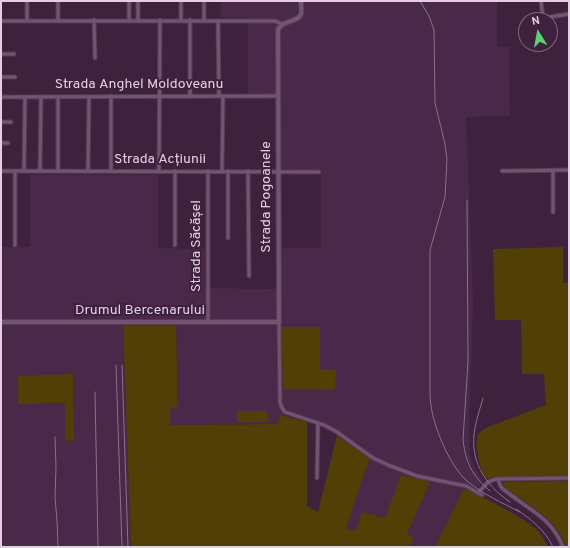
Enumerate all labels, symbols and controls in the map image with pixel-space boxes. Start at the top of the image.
north arrow [518,12,558,52]
text: N [531,14,541,29]
street label: Strada Anghel Moldoveanu [55,77,223,93]
street label: Strada Pogoanele [259,141,275,253]
street label: Strada Acțiunii [114,152,206,168]
street label: Strada Săcășel [189,200,205,292]
street label: Drumul Bercenarului [75,303,205,319]

